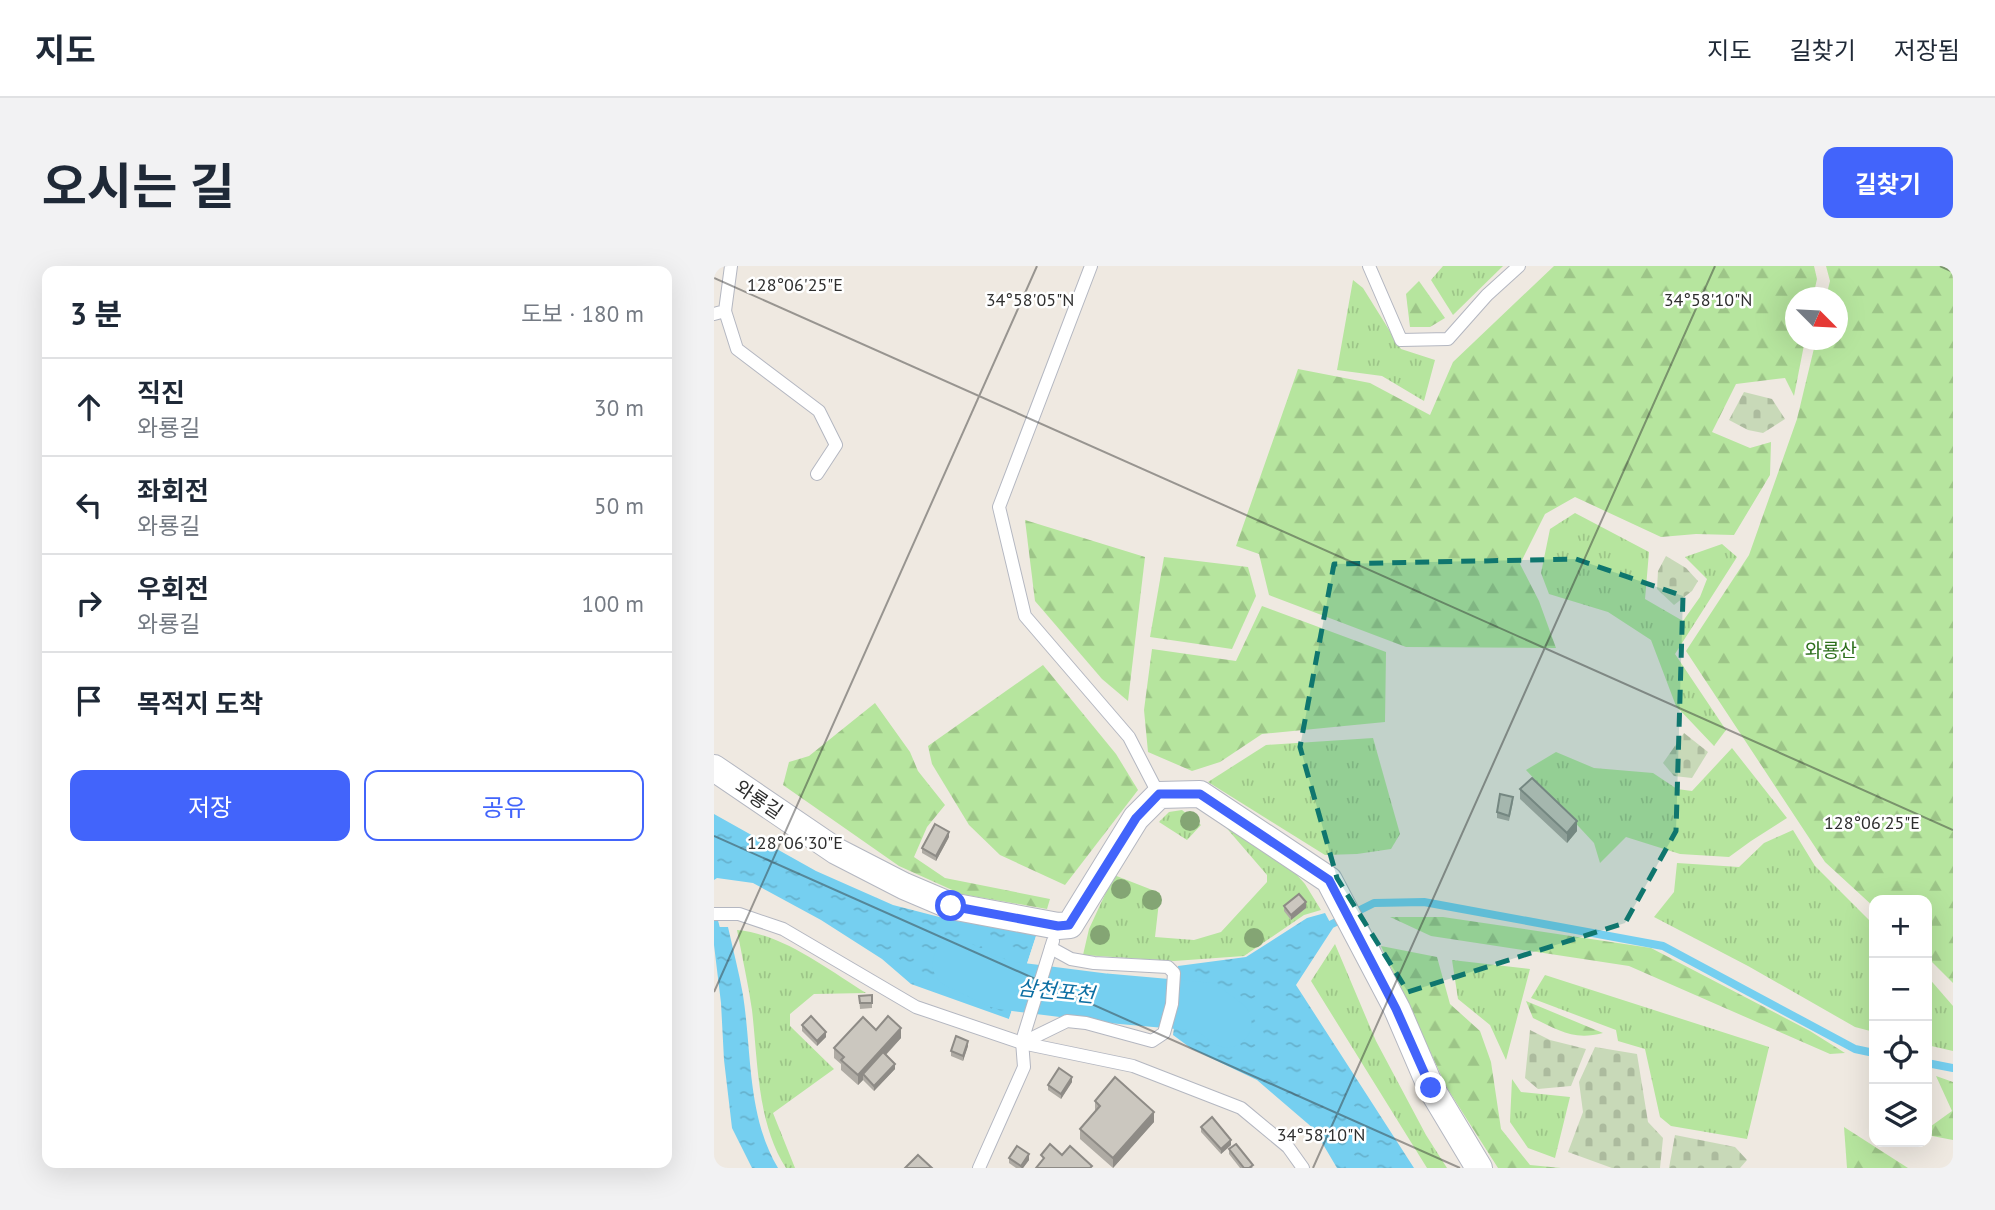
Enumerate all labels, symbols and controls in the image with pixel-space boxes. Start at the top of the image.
text: 지도 [35,28,96,71]
text: 지도 [1707,35,1752,66]
text: 길찾기 [1790,35,1856,66]
text: 저장됨 [1894,35,1960,66]
button: 길찾기 [1823,147,1953,218]
text: 오시는 길 [42,154,235,218]
text: 128°06'25"E [747,273,843,296]
north arrow [1785,287,1848,350]
text: 34°58'05"N [986,288,1074,311]
text: 34°58'10"N [1664,288,1752,311]
text: 3 분 [70,294,122,333]
text: 도보 · 180 m [521,299,644,328]
text: 직진 [137,376,185,409]
icon: ahead [70,388,108,426]
text: 30 m [594,393,644,422]
text: 와룡길 [137,413,200,442]
text: 좌회전 [137,474,209,507]
icon: left [70,486,108,524]
text: 50 m [594,491,644,520]
text: 와룡길 [137,511,200,540]
text: 우회전 [137,572,209,605]
icon: right [70,584,108,622]
text: 100 m [582,589,644,618]
text: 와룡길 [137,609,200,638]
park label: 와룡산 [1805,638,1857,662]
icon: arrive [70,682,108,720]
text: 목적지 도착 [137,687,263,720]
button: 저장 [70,770,350,841]
button: 공유 [364,770,644,841]
street label: 와룡길 [731,774,787,824]
text: 128°06'25"E [1824,811,1920,834]
text: 128°06'30"E [747,831,843,854]
route start [935,890,966,921]
map controls [1869,895,1932,1147]
button: + [1869,895,1932,958]
button: − [1869,958,1932,1021]
water label: 삼천포천 [1016,974,1099,1009]
button: locate [1869,1021,1932,1084]
route end [1415,1072,1446,1103]
button: layers [1869,1084,1932,1147]
text: 34°58'10"N [1277,1123,1365,1146]

